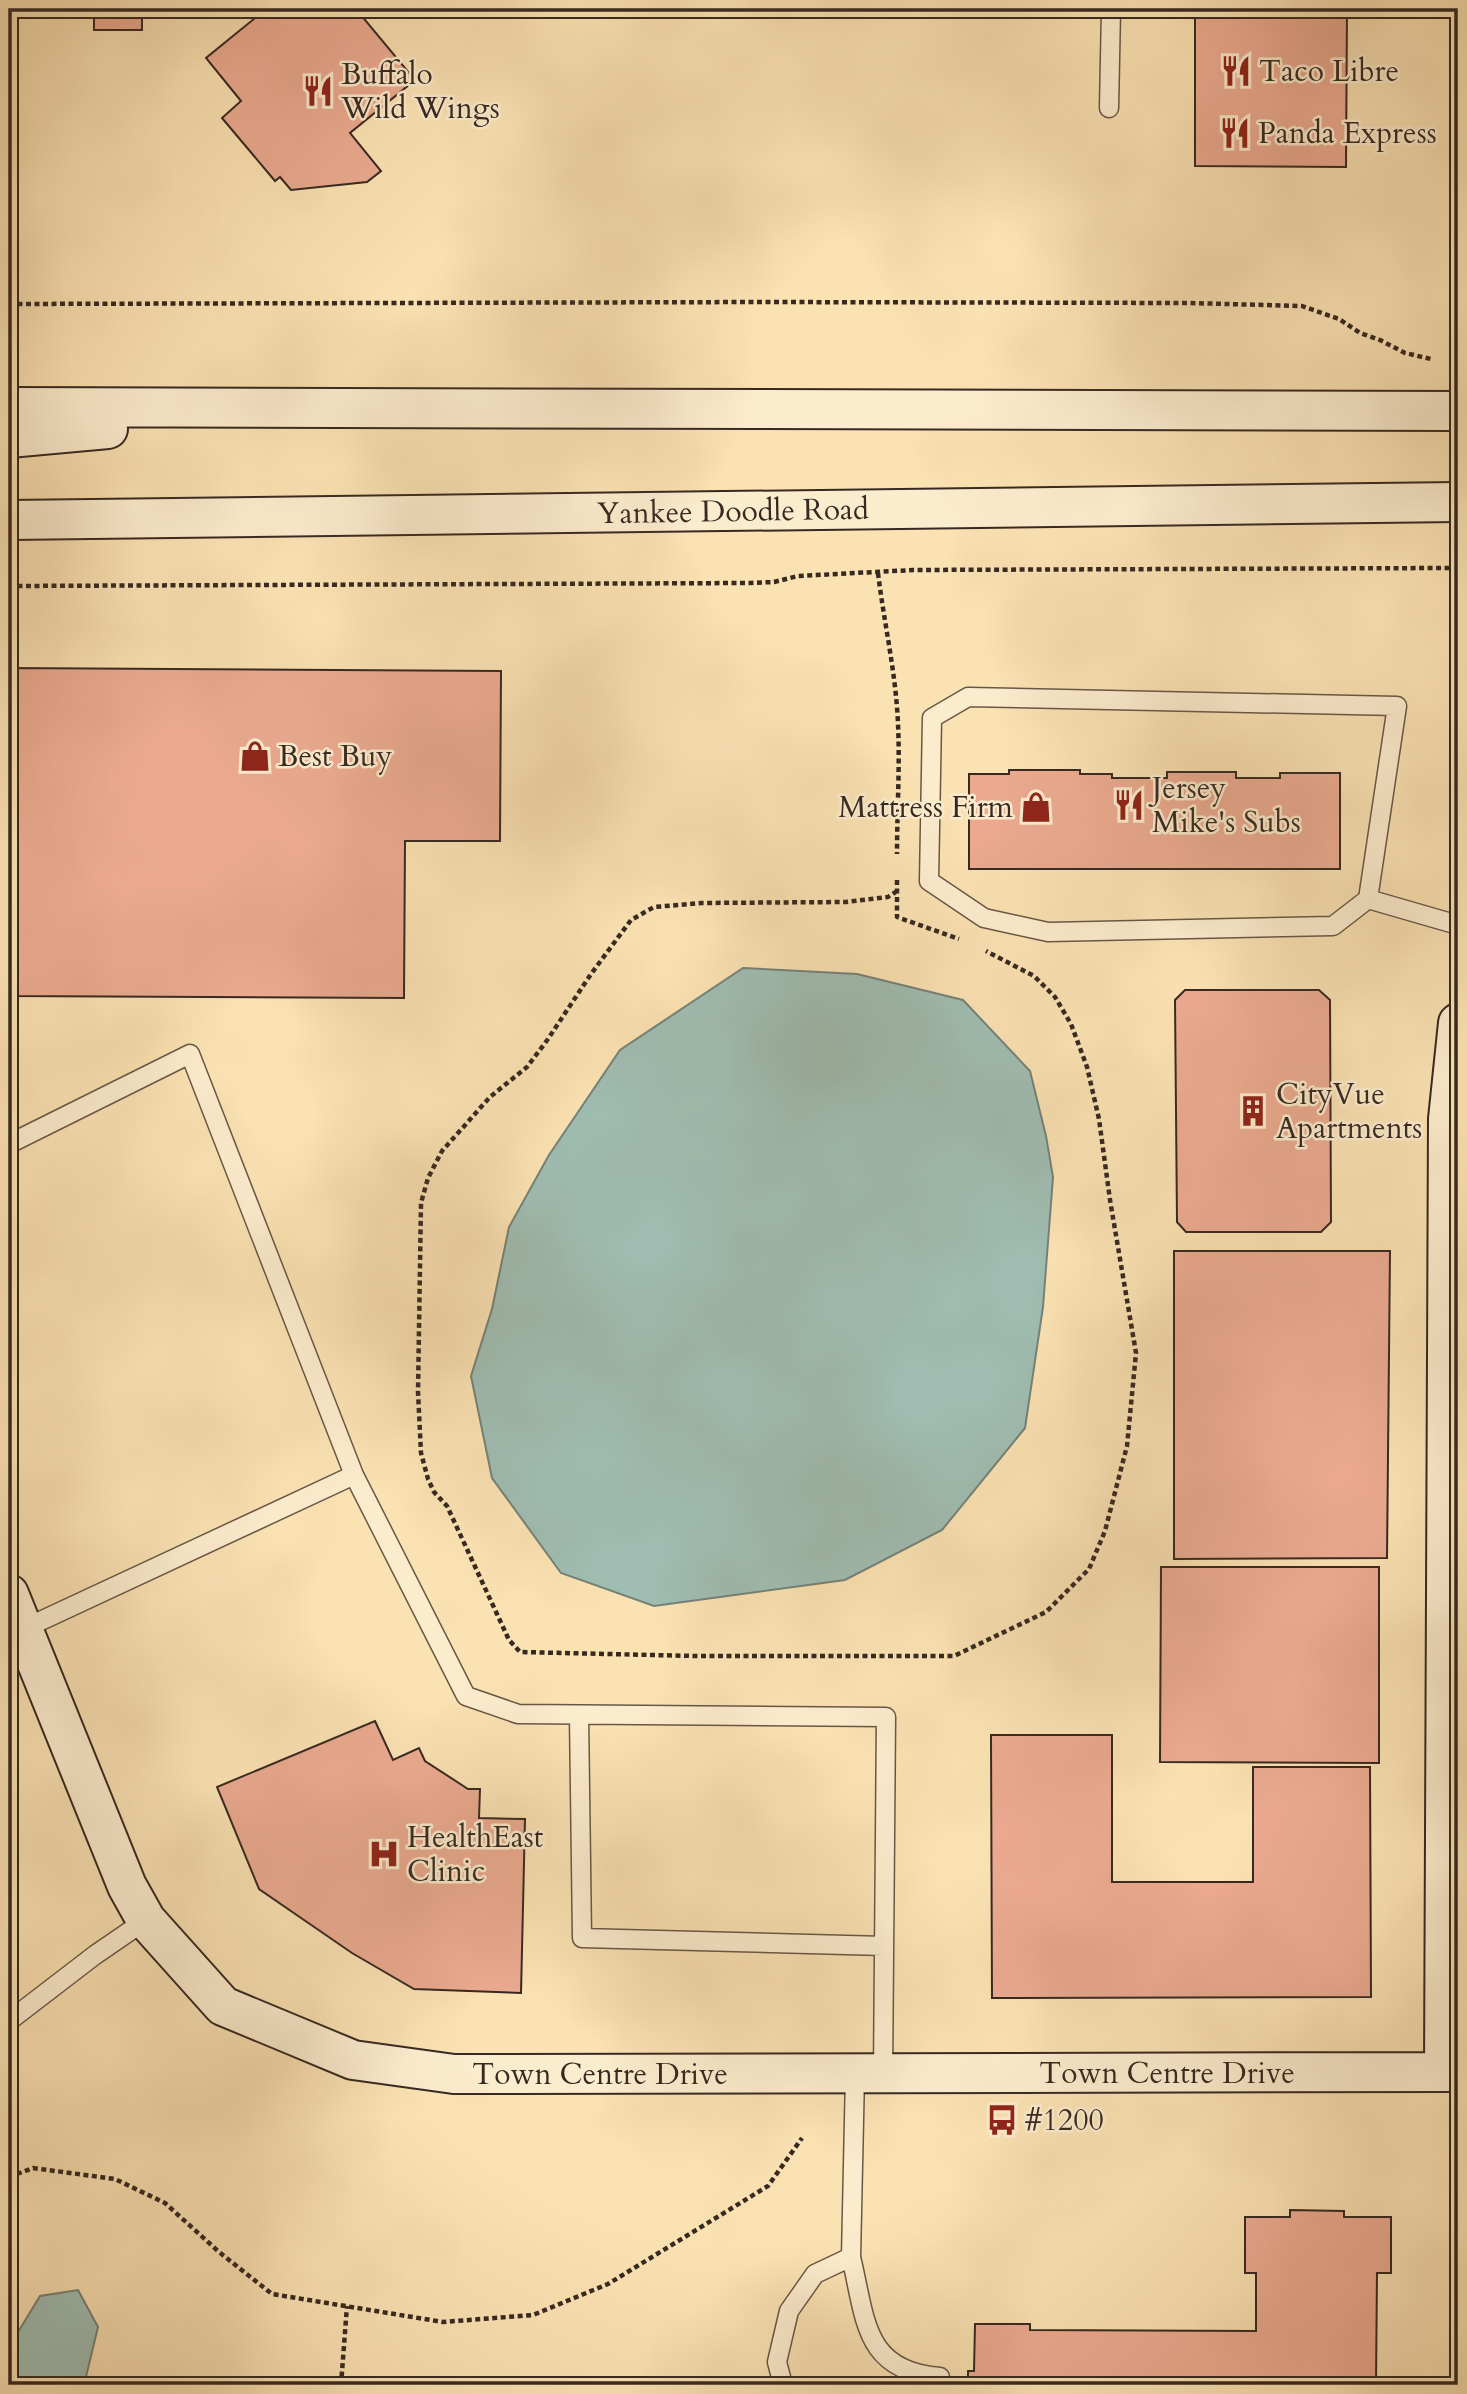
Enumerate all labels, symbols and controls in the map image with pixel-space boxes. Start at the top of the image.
place label: Taco Libre [1259,51,1399,92]
place label: Buffalo Wild Wings [340,54,500,129]
restaurant icon: Taco Libre [1219,54,1253,88]
restaurant icon: Buffalo Wild Wings [301,74,335,108]
place label: Panda Express [1258,113,1437,154]
restaurant icon: Panda Express [1218,116,1252,150]
street label: Yankee Doodle Road [597,489,869,534]
place label: Best Buy [278,736,392,777]
shop icon: Best Buy [238,739,272,773]
place label: Jersey Mike's Subs [1148,768,1301,843]
place label: Mattress Firm [838,787,1014,828]
restaurant icon: Jersey Mike's Subs [1112,788,1146,822]
shop icon: Mattress Firm [1019,790,1053,824]
place label: CityVue Apartments [1276,1074,1422,1149]
building icon: CityVue Apartments [1236,1094,1270,1128]
place label: HealthEast Clinic [407,1817,544,1892]
hospital icon: HealthEast Clinic [367,1837,401,1871]
street label: Town Centre Drive [1039,2053,1295,2094]
street label: Town Centre Drive [472,2054,728,2095]
place label: #1200 [1025,2100,1104,2141]
bus stop icon: #1200 [985,2103,1019,2137]

